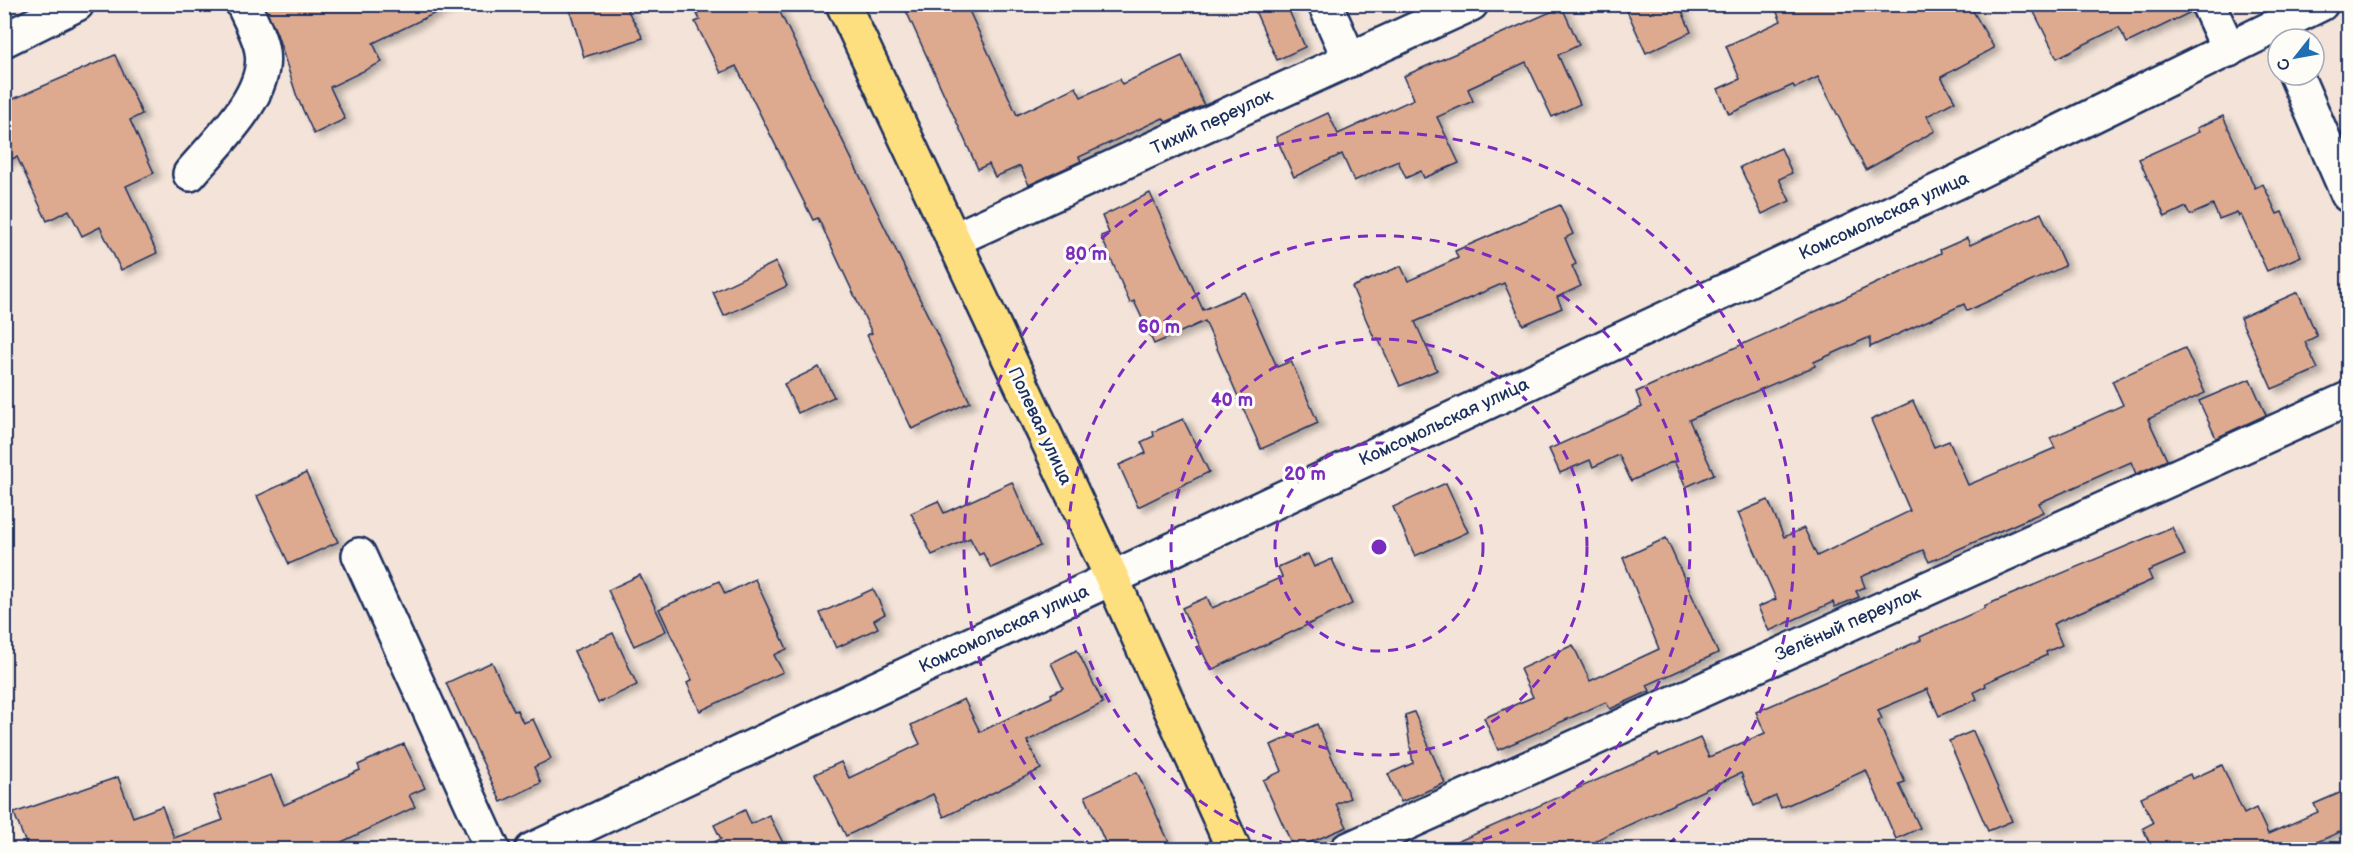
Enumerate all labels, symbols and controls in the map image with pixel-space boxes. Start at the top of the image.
north arrow [2266,27,2326,87]
text: С [2273,54,2295,74]
street label: Тихий переулок [1148,84,1277,159]
street label: Комсомольская улица [1796,167,1972,265]
text: 80 m [1065,244,1107,265]
text: 60 m [1138,317,1180,338]
street label: Полевая улица [1004,364,1077,489]
street label: Комсомольская улица [1356,373,1532,471]
text: 40 m [1211,390,1253,411]
text: 20 m [1284,464,1326,485]
centre of rings [1369,537,1389,557]
street label: Комсомольская улица [916,580,1092,678]
street label: Зелёный переулок [1772,582,1924,666]

